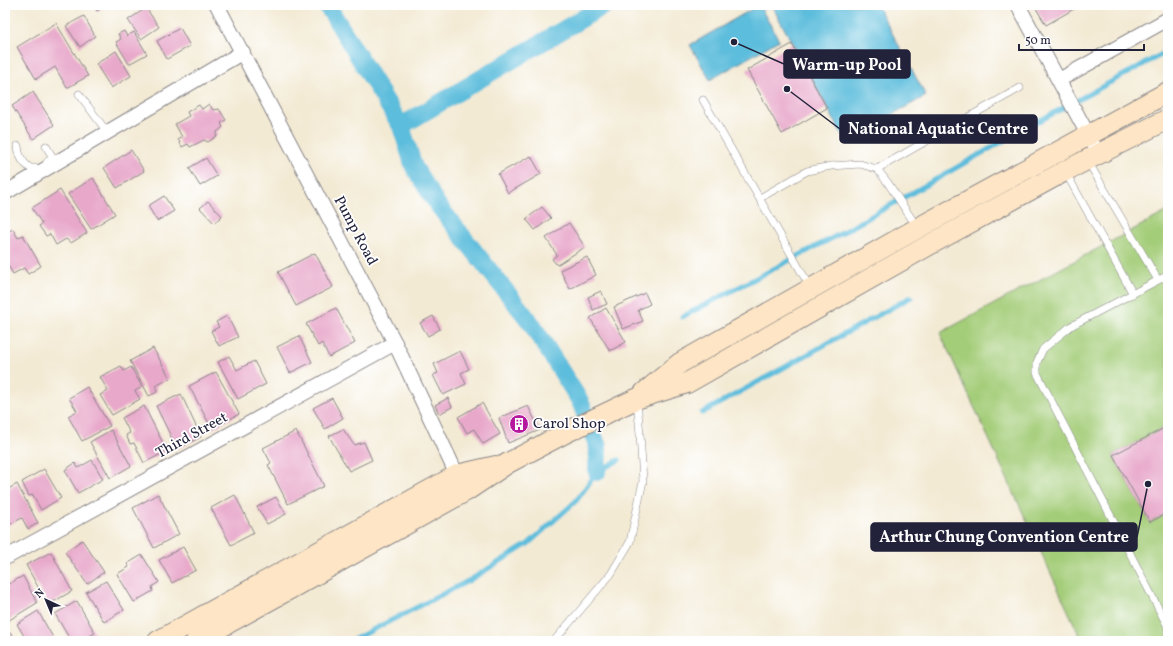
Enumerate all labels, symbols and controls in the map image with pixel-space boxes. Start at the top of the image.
scale bar [1019,26,1144,52]
text: 50 m [1025,33,1051,49]
callout: Warm-up Pool [784,50,910,78]
text: Warm-up Pool [792,55,902,77]
callout: National Aquatic Centre [840,115,1037,143]
text: National Aquatic Centre [848,119,1028,141]
street label: Pump Road [328,193,382,269]
street label: Third Street [152,408,232,464]
building icon: Carol Shop [508,413,530,435]
place label: Carol Shop [533,414,606,435]
callout: Arthur Chung Convention Centre [871,523,1137,551]
text: Arthur Chung Convention Centre [879,527,1129,549]
north arrow [26,580,66,620]
text: N [32,586,48,602]

